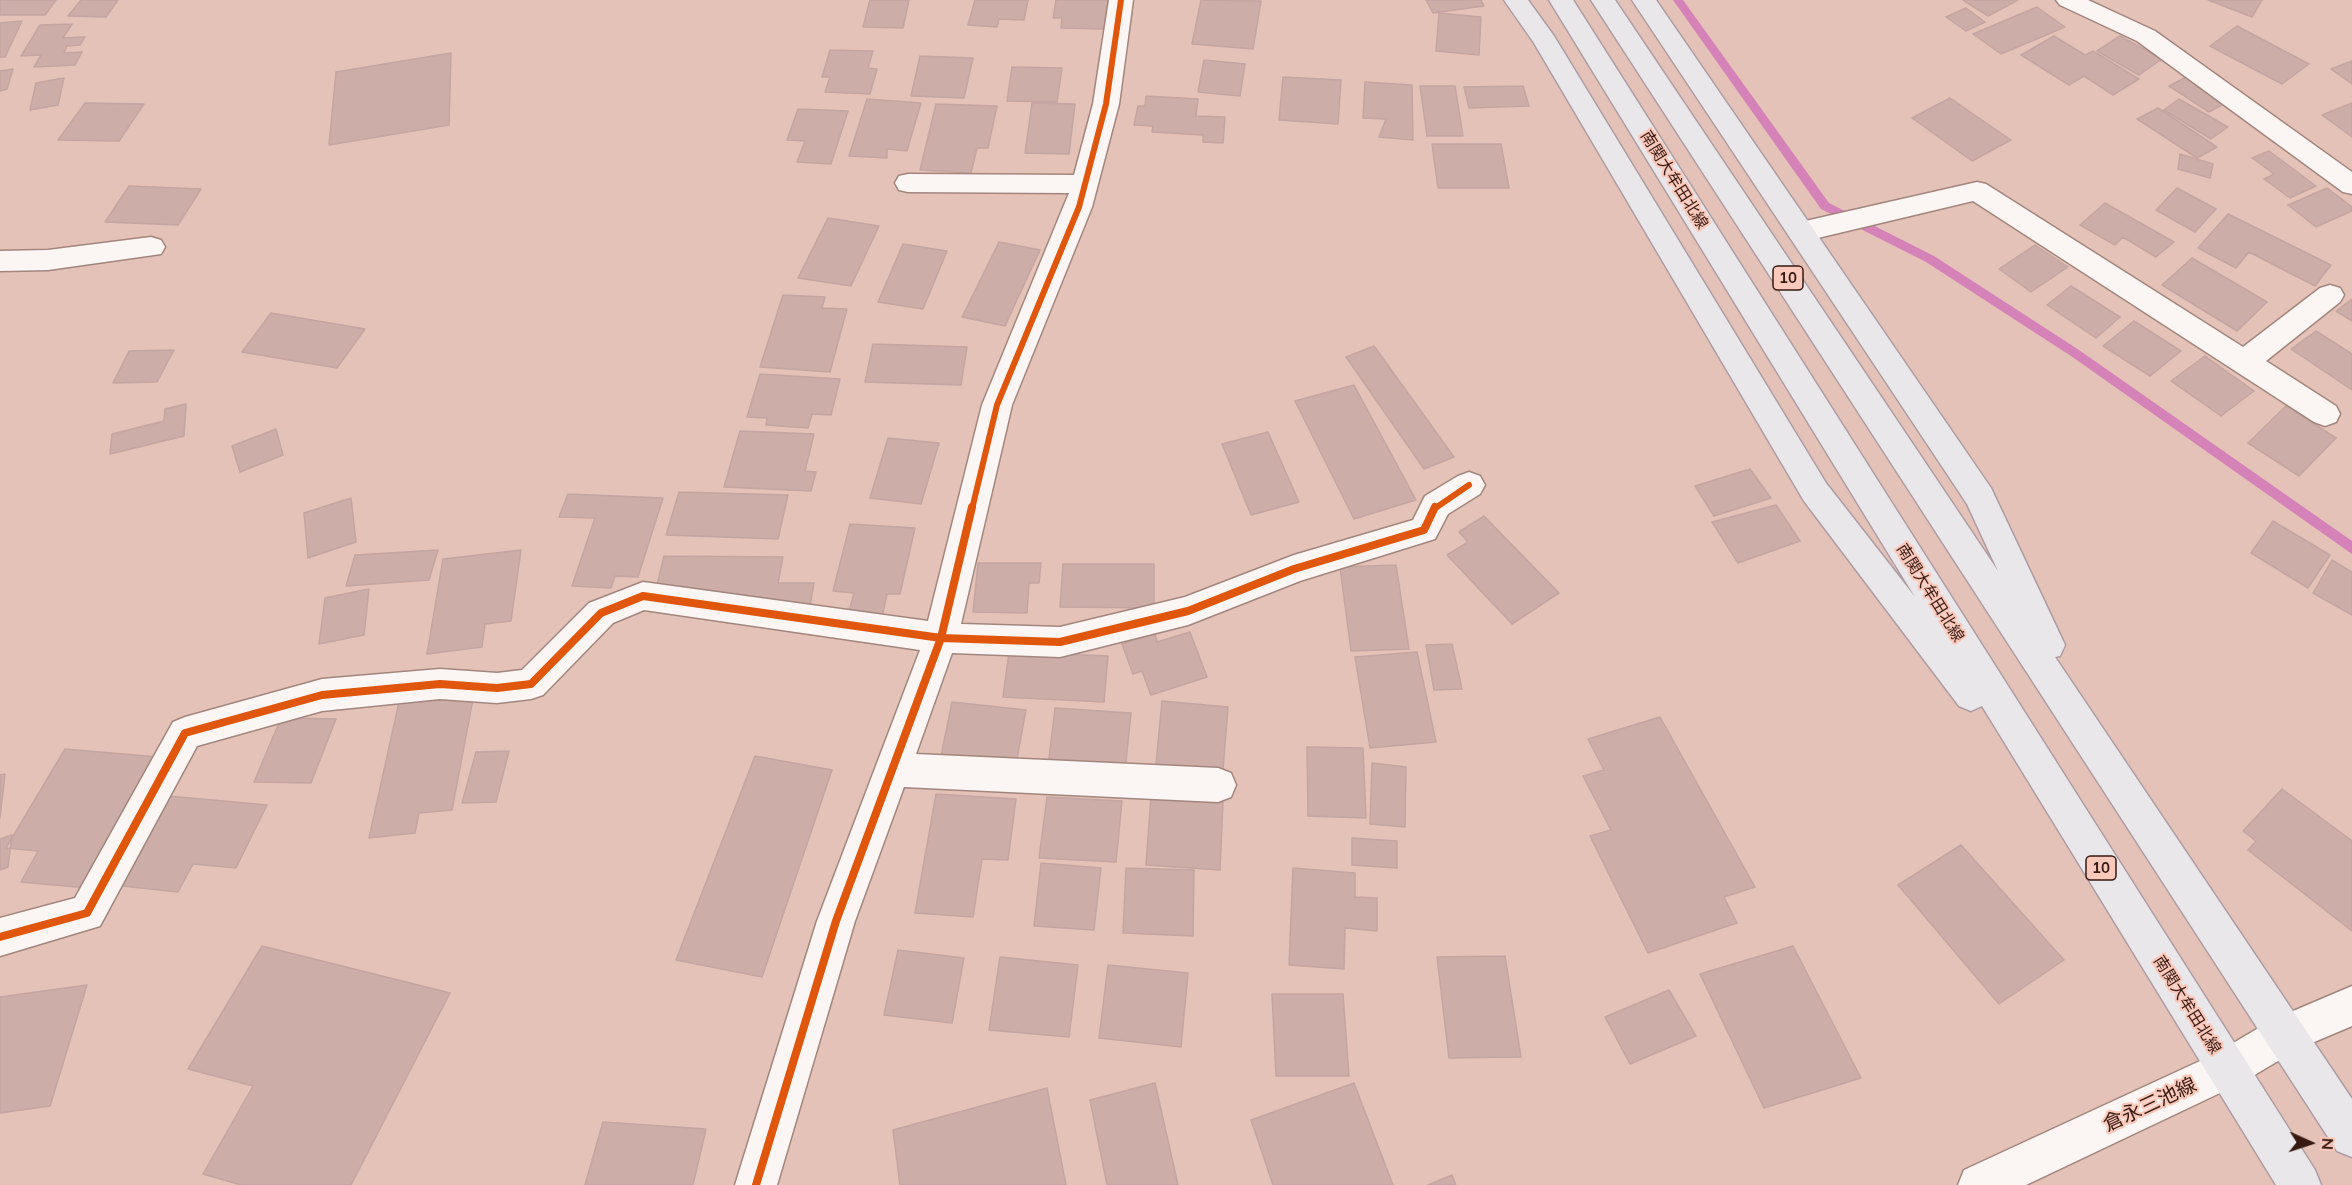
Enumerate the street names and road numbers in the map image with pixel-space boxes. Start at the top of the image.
street label: 南関大牟田北線 [1636,127,1712,233]
road number: 10 [1773,266,1803,290]
street label: 南関大牟田北線 [1892,540,1968,646]
road number: 10 [2086,856,2116,880]
street label: 南関大牟田北線 [2149,952,2225,1058]
street label: 倉永三池線 [2100,1073,2200,1137]

